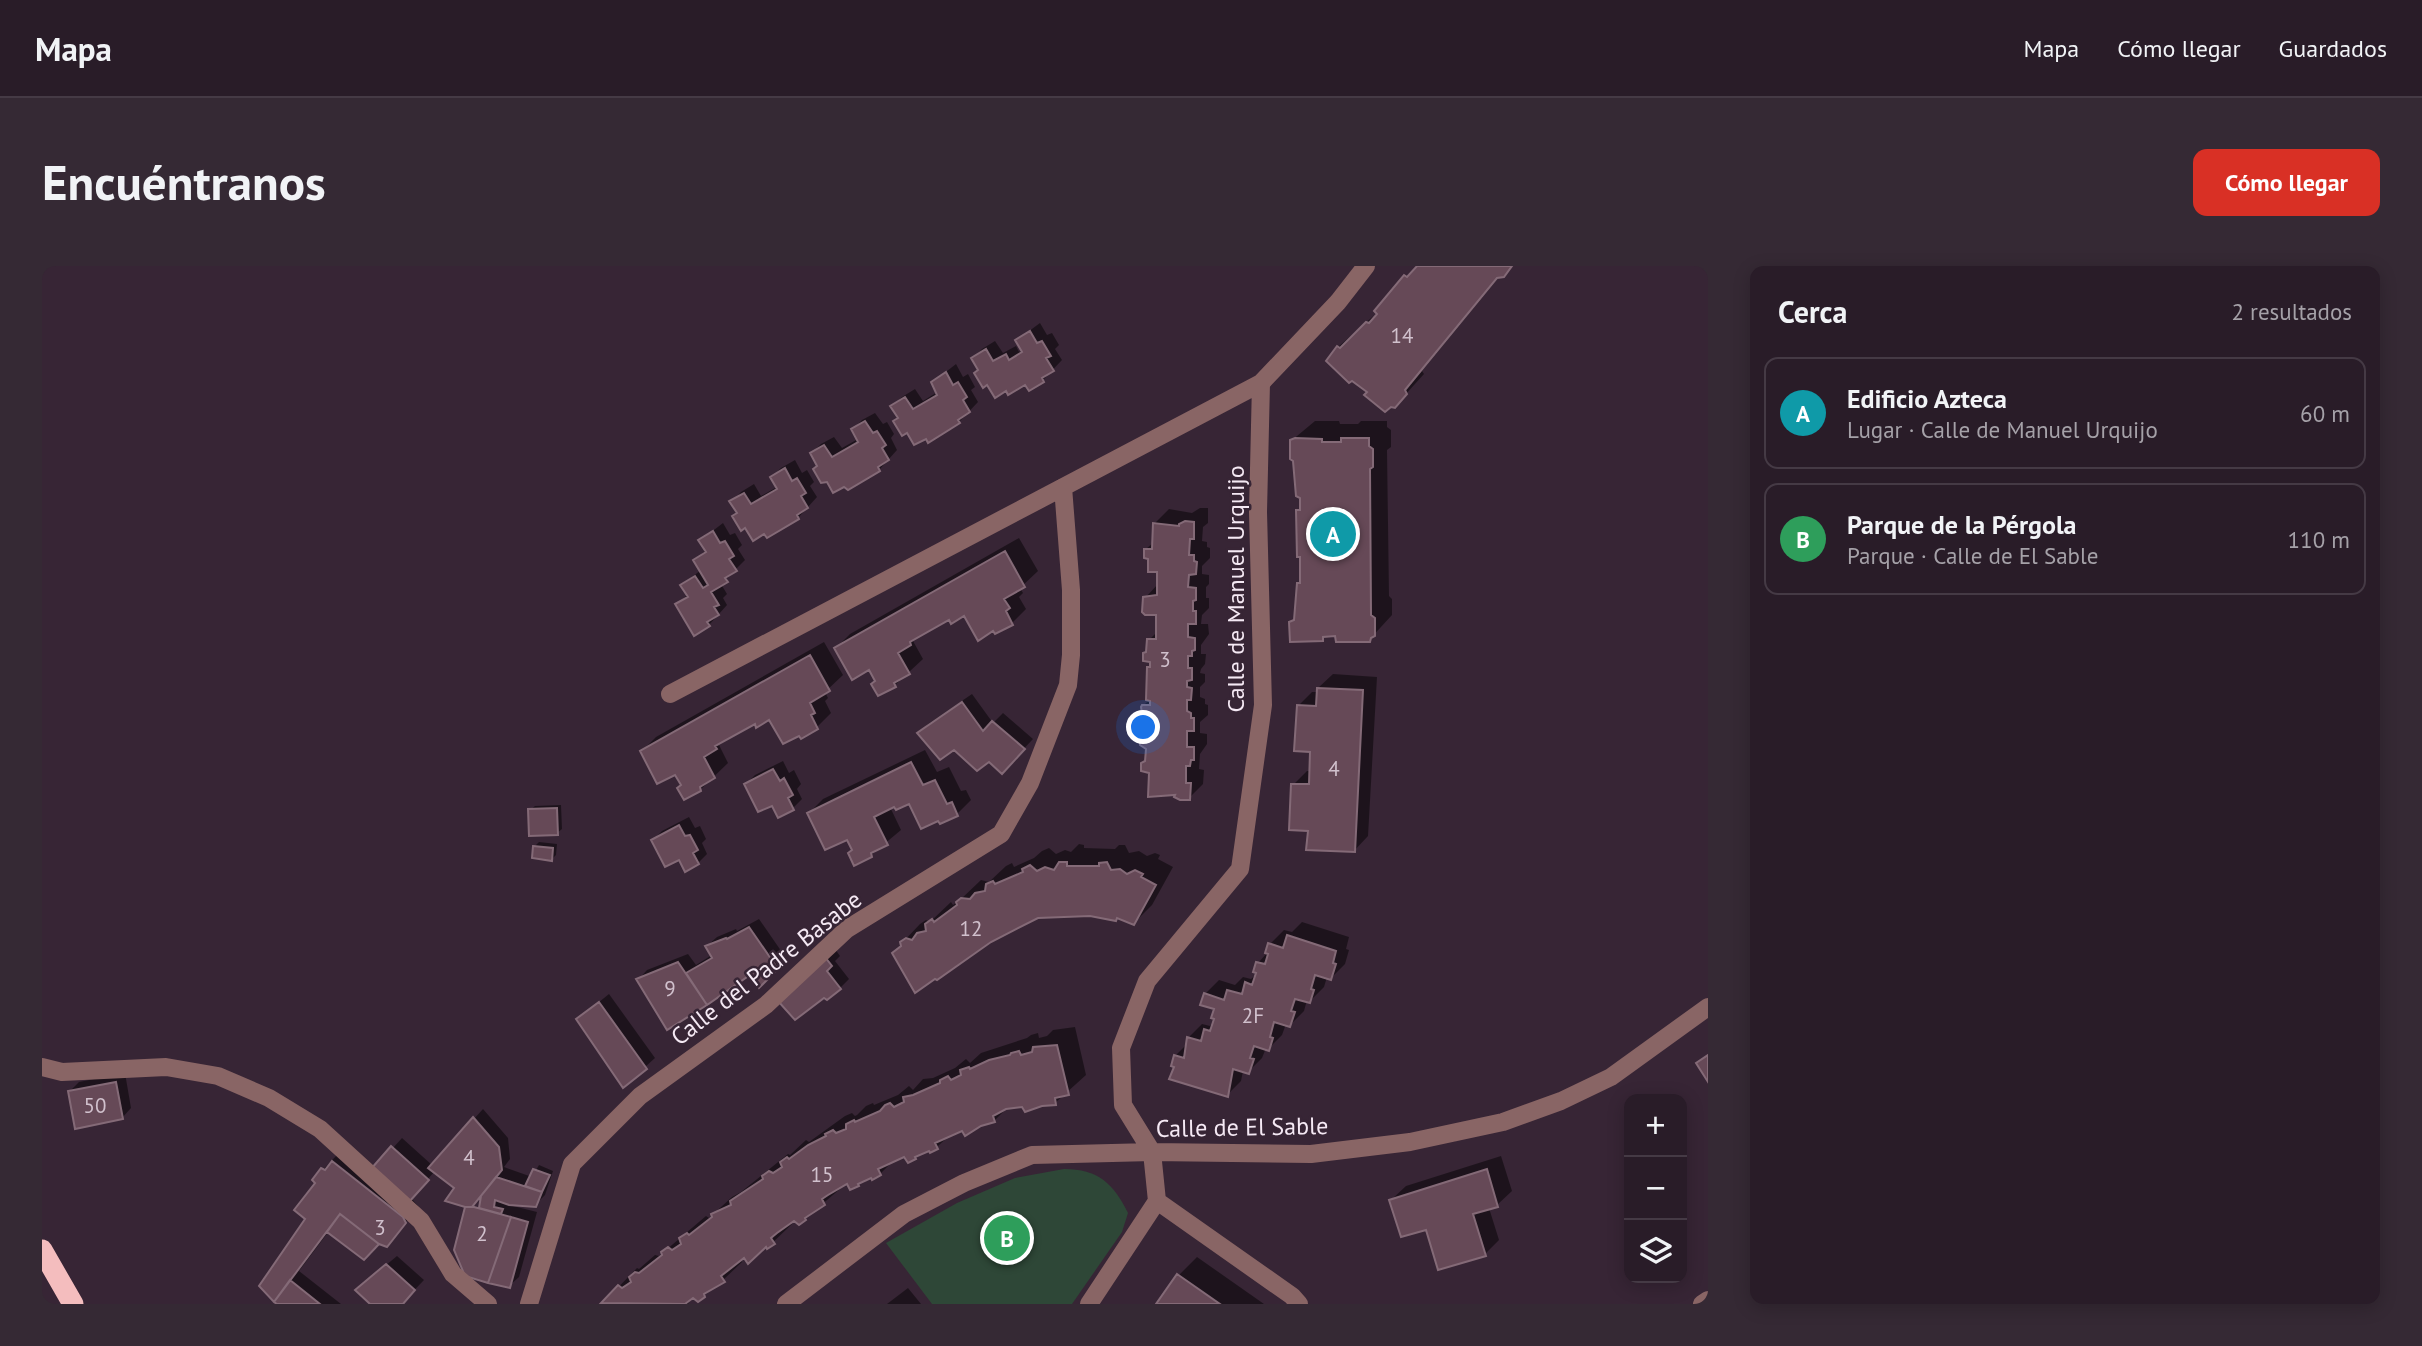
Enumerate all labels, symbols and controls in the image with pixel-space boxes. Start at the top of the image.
text: Mapa [35,27,112,70]
text: Mapa [2023,33,2079,64]
text: Cómo llegar [2117,33,2241,64]
text: Guardados [2279,33,2387,64]
button: Cómo llegar [2193,149,2380,216]
text: Encuéntranos [42,150,326,214]
text: Cerca [1778,292,1847,331]
text: 2 resultados [2231,297,2352,326]
house number: 14 [1391,322,1413,349]
text: Edificio Azteca [1847,382,2007,415]
text: A [1796,399,1810,428]
text: 60 m [2300,399,2350,428]
text: Lugar · Calle de Manuel Urquijo [1847,415,2158,444]
street label: Calle de Manuel Urquijo [1220,465,1251,713]
pin: A [1310,508,1356,560]
text: Parque de la Pérgola [1847,508,2076,541]
text: B [1796,525,1810,554]
text: 110 m [2288,525,2350,554]
text: Parque · Calle de El Sable [1847,541,2098,570]
house number: 3 [1159,646,1171,673]
your location [1126,710,1160,744]
house number: 4 [1328,755,1340,782]
street label: Calle del Padre Basabe [664,884,868,1052]
house number: 12 [960,915,982,942]
house number: 9 [664,975,676,1002]
house number: 2F [1242,1002,1264,1029]
house number: 50 [84,1092,106,1119]
map controls [1624,1094,1687,1283]
button: + [1624,1094,1687,1157]
street label: Calle de El Sable [1156,1110,1328,1144]
house number: 4 [463,1144,475,1171]
button: − [1624,1157,1687,1220]
house number: 15 [811,1161,833,1188]
pin: B [984,1212,1030,1264]
house number: 3 [374,1214,386,1241]
house number: 2 [476,1220,488,1247]
button: layers [1624,1220,1687,1283]

